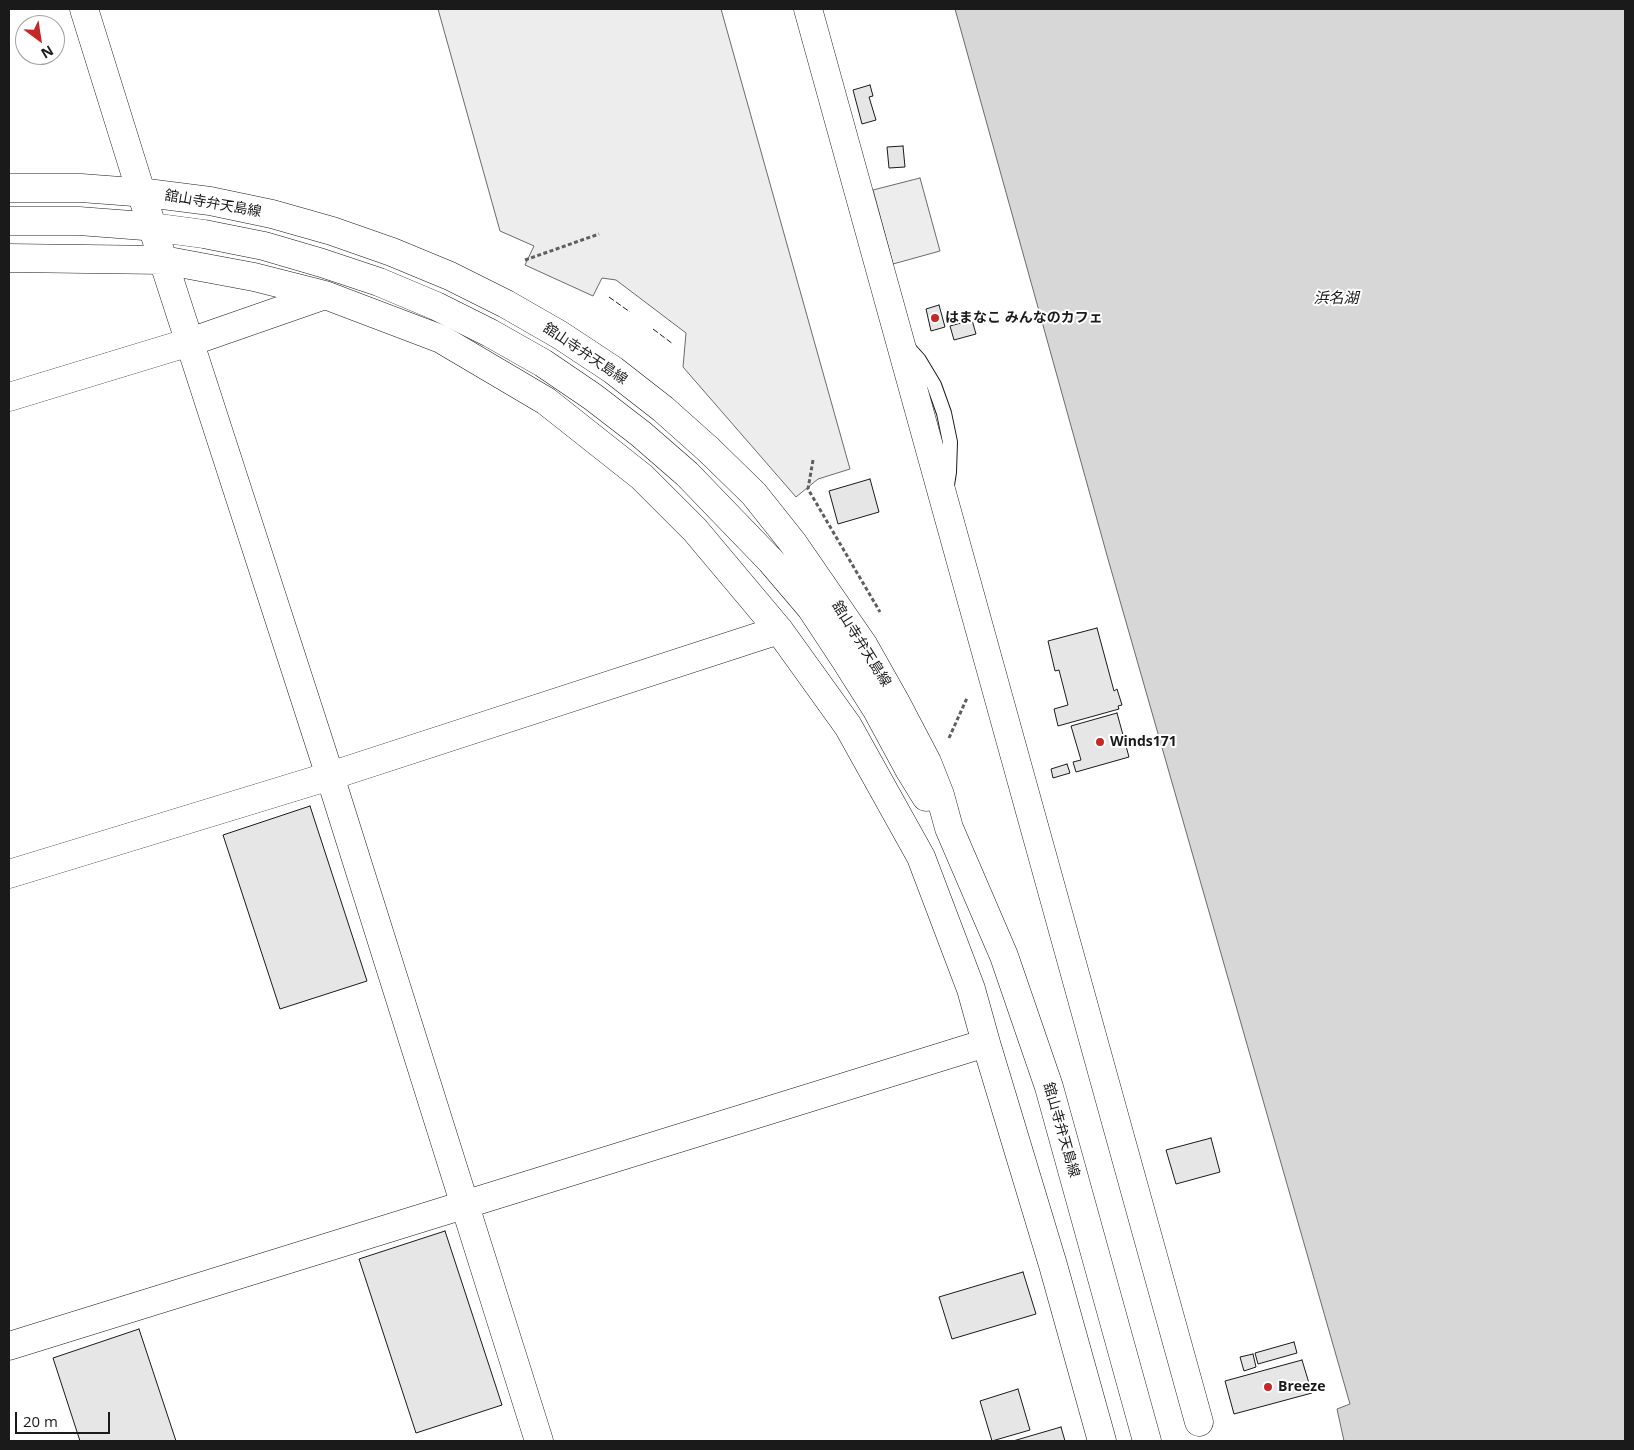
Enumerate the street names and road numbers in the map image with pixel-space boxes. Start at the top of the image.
street label: 舘山寺弁天島線 [163,187,263,221]
street label: 舘山寺弁天島線 [540,320,630,388]
street label: 舘山寺弁天島線 [828,598,894,690]
street label: 舘山寺弁天島線 [1039,1081,1083,1179]

